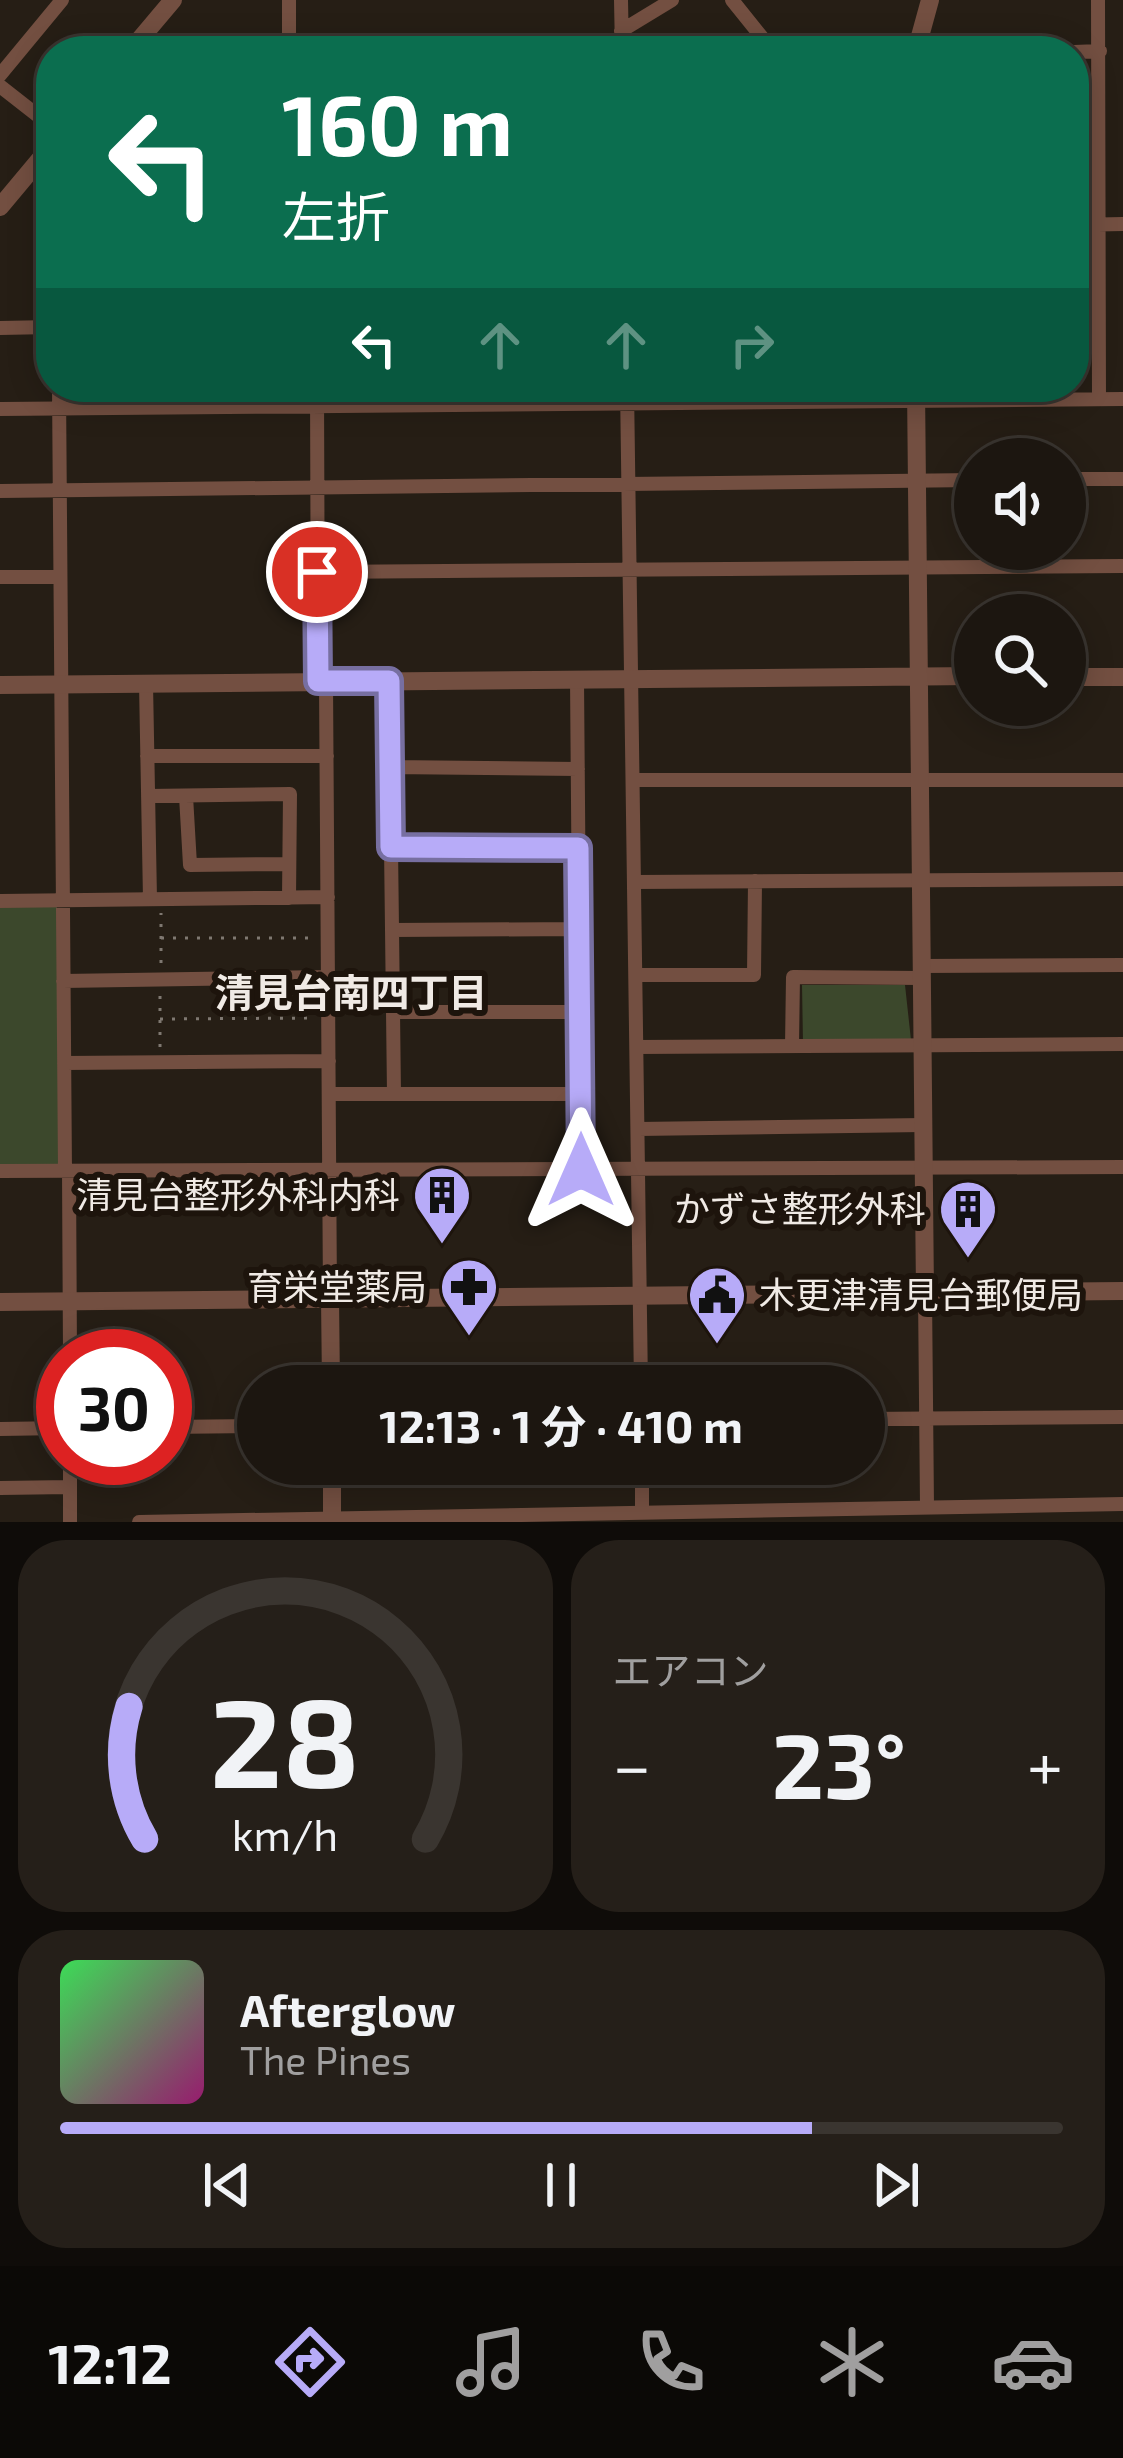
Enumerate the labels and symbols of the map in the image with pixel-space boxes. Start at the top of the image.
pin [266,521,368,623]
district label: 清見台南四丁目 [214,968,488,1015]
position arrow [518,1107,644,1233]
building icon: 清見台整形外科内科 [411,1164,473,1246]
place label: 清見台整形外科内科 [76,1172,400,1215]
building icon: かずさ整形外科 [937,1178,999,1260]
place label: かずさ整形外科 [674,1186,926,1229]
pharmacy icon: 育栄堂薬局 [438,1256,500,1338]
place label: 育栄堂薬局 [247,1264,427,1307]
public building icon: 木更津清見台郵便局 [686,1264,748,1346]
place label: 木更津清見台郵便局 [759,1272,1083,1315]
speed limit sign: 30 [36,1329,192,1485]

